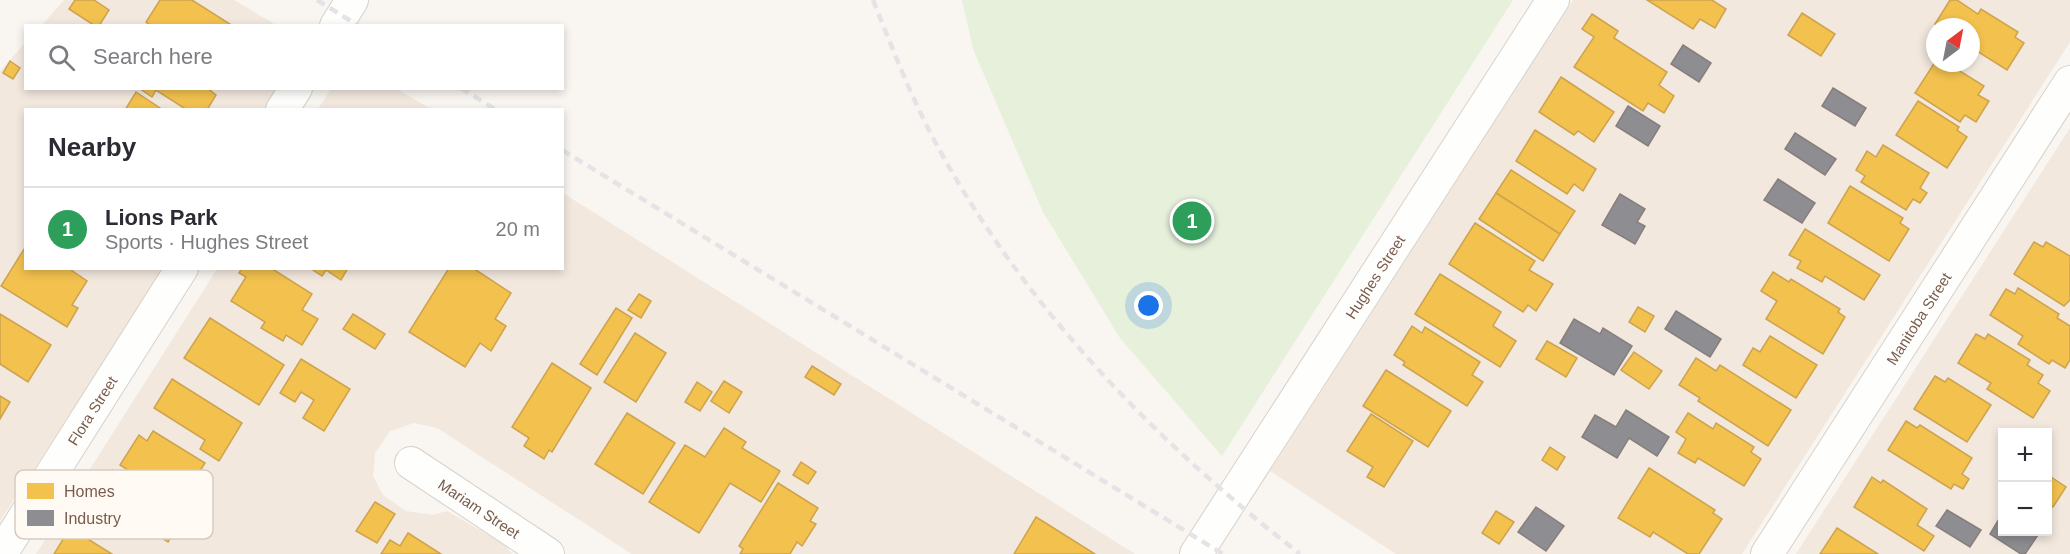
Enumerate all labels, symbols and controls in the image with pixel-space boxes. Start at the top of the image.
north arrow [1926,18,1980,72]
search box [24,24,564,90]
icon: search [45,41,78,74]
text: Search here [93,44,213,69]
text: Nearby [48,132,136,162]
pin: 1 [1172,198,1212,244]
text: Lions Park [105,205,217,230]
text: 1 [62,218,73,240]
text: 20 m [496,218,540,240]
text: Sports · Hughes Street [105,231,308,253]
street label: Hughes Street [1342,231,1408,322]
street label: Manitoba Street [1882,269,1954,368]
your location [1134,291,1163,320]
street label: Flora Street [64,372,121,448]
map controls [1998,428,2052,536]
button: + [1998,428,2052,482]
legend [15,470,213,539]
street label: Mariam Street [435,475,524,542]
button: − [1998,482,2052,536]
text: Homes [64,483,115,500]
text: Industry [64,510,121,527]

